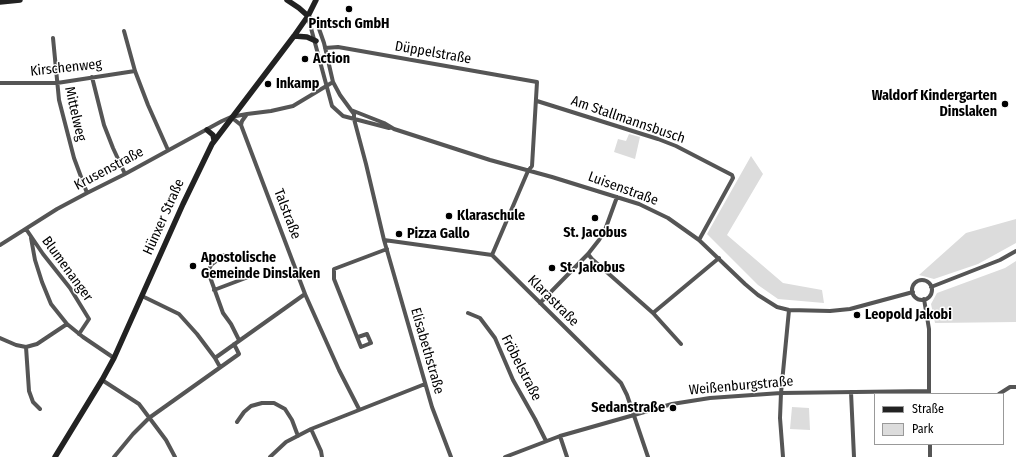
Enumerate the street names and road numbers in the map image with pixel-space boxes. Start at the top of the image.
street label: Düppelstraße [394,38,472,68]
street label: Kirschenweg [29,56,103,80]
street label: Mittelweg [61,85,89,143]
street label: Am Stallmannsbusch [569,93,687,147]
street label: Krusenstraße [71,144,147,194]
street label: Luisenstraße [586,169,660,209]
street label: Hünxer Straße [140,176,188,258]
street label: Talstraße [270,186,304,242]
street label: Blumenanger [38,233,96,305]
street label: Klarastraße [524,272,582,330]
street label: Elisabethstraße [407,306,447,396]
street label: Fröbelstraße [497,332,545,404]
street label: Weißenburgstraße [688,373,794,399]

